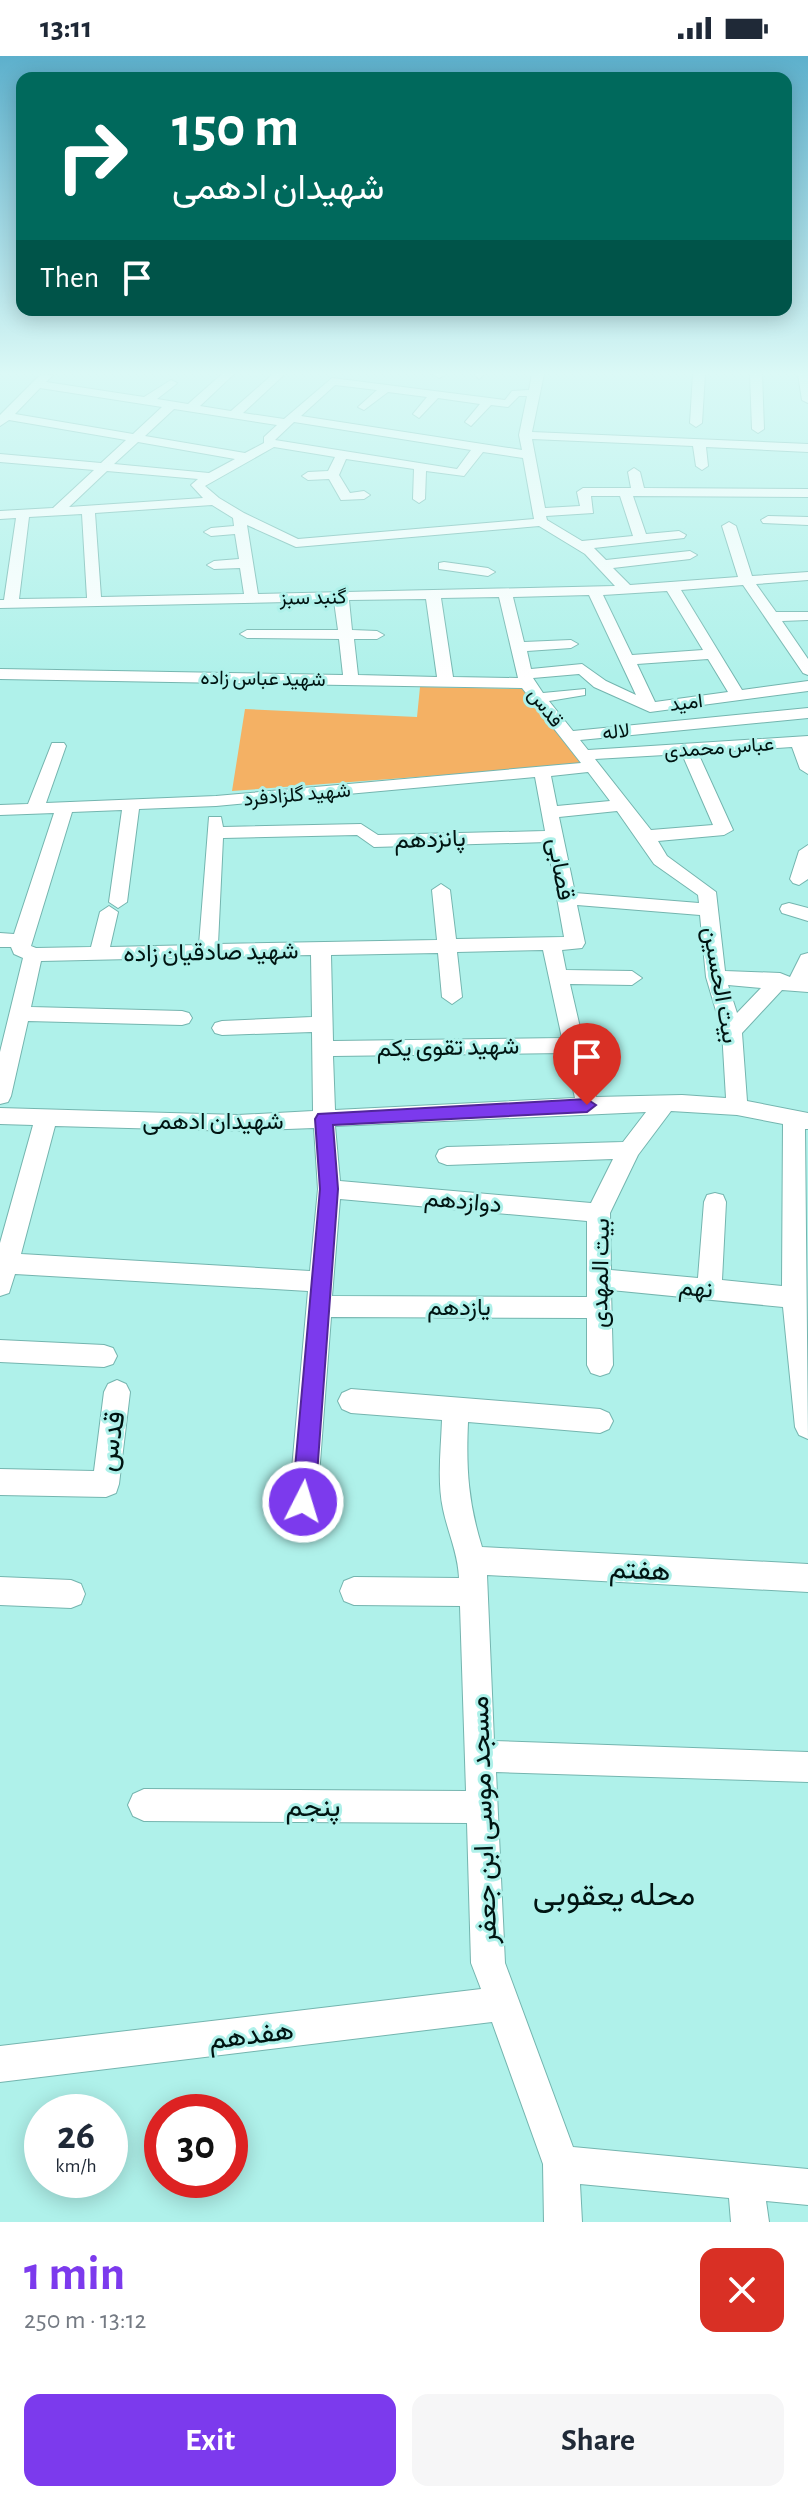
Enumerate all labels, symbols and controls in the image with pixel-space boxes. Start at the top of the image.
text: 13:11 [40,13,92,43]
text: 150 m [172,100,299,156]
icon: right [40,104,144,208]
text: شهیدان ادهمی [172,170,384,206]
icon: arrive [115,256,159,300]
text: Then [40,263,99,293]
street label: گنبد سبز [278,587,347,611]
street label: شهید عباس زاده [200,668,326,692]
street label: قدس [523,684,566,732]
street label: امید [668,691,704,716]
street label: لاله [601,721,631,743]
street label: عباس محمدی [663,734,775,763]
street label: شهید گلزادفرد [243,780,352,812]
street label: پانزدهم [394,827,466,856]
street label: قصابی [542,836,577,902]
street label: بیت الحسین [697,925,742,1046]
street label: شهید صادقیان زاده [123,939,299,969]
pin [553,1023,621,1105]
street label: شهید تقوی یکم [376,1035,520,1064]
icon: arrive [565,1035,609,1079]
street label: شهیدان ادهمی [142,1110,284,1136]
street label: دوازدهم [423,1187,503,1220]
street label: بیت المهدی [588,1218,616,1328]
street label: نهم [677,1275,714,1306]
street label: یازدهم [427,1296,491,1323]
street label: قدس [93,1409,132,1474]
position arrow [261,1460,345,1544]
street label: هفتم [608,1555,671,1590]
street label: مسجد موسی ابن جعفر [466,1695,504,1946]
street label: پنجم [286,1794,341,1825]
district label: محله یعقوبی [533,1879,695,1914]
street label: هفدهم [207,2017,296,2058]
speed limit sign: 30 [144,2094,248,2198]
text: 26 [57,2116,95,2156]
text: km/h [55,2156,97,2176]
button: close [700,2248,784,2332]
text: 1 min [24,2251,125,2299]
text: 250 m · 13:12 [24,2307,146,2333]
button: Exit [24,2394,396,2486]
button: Share [412,2394,784,2486]

